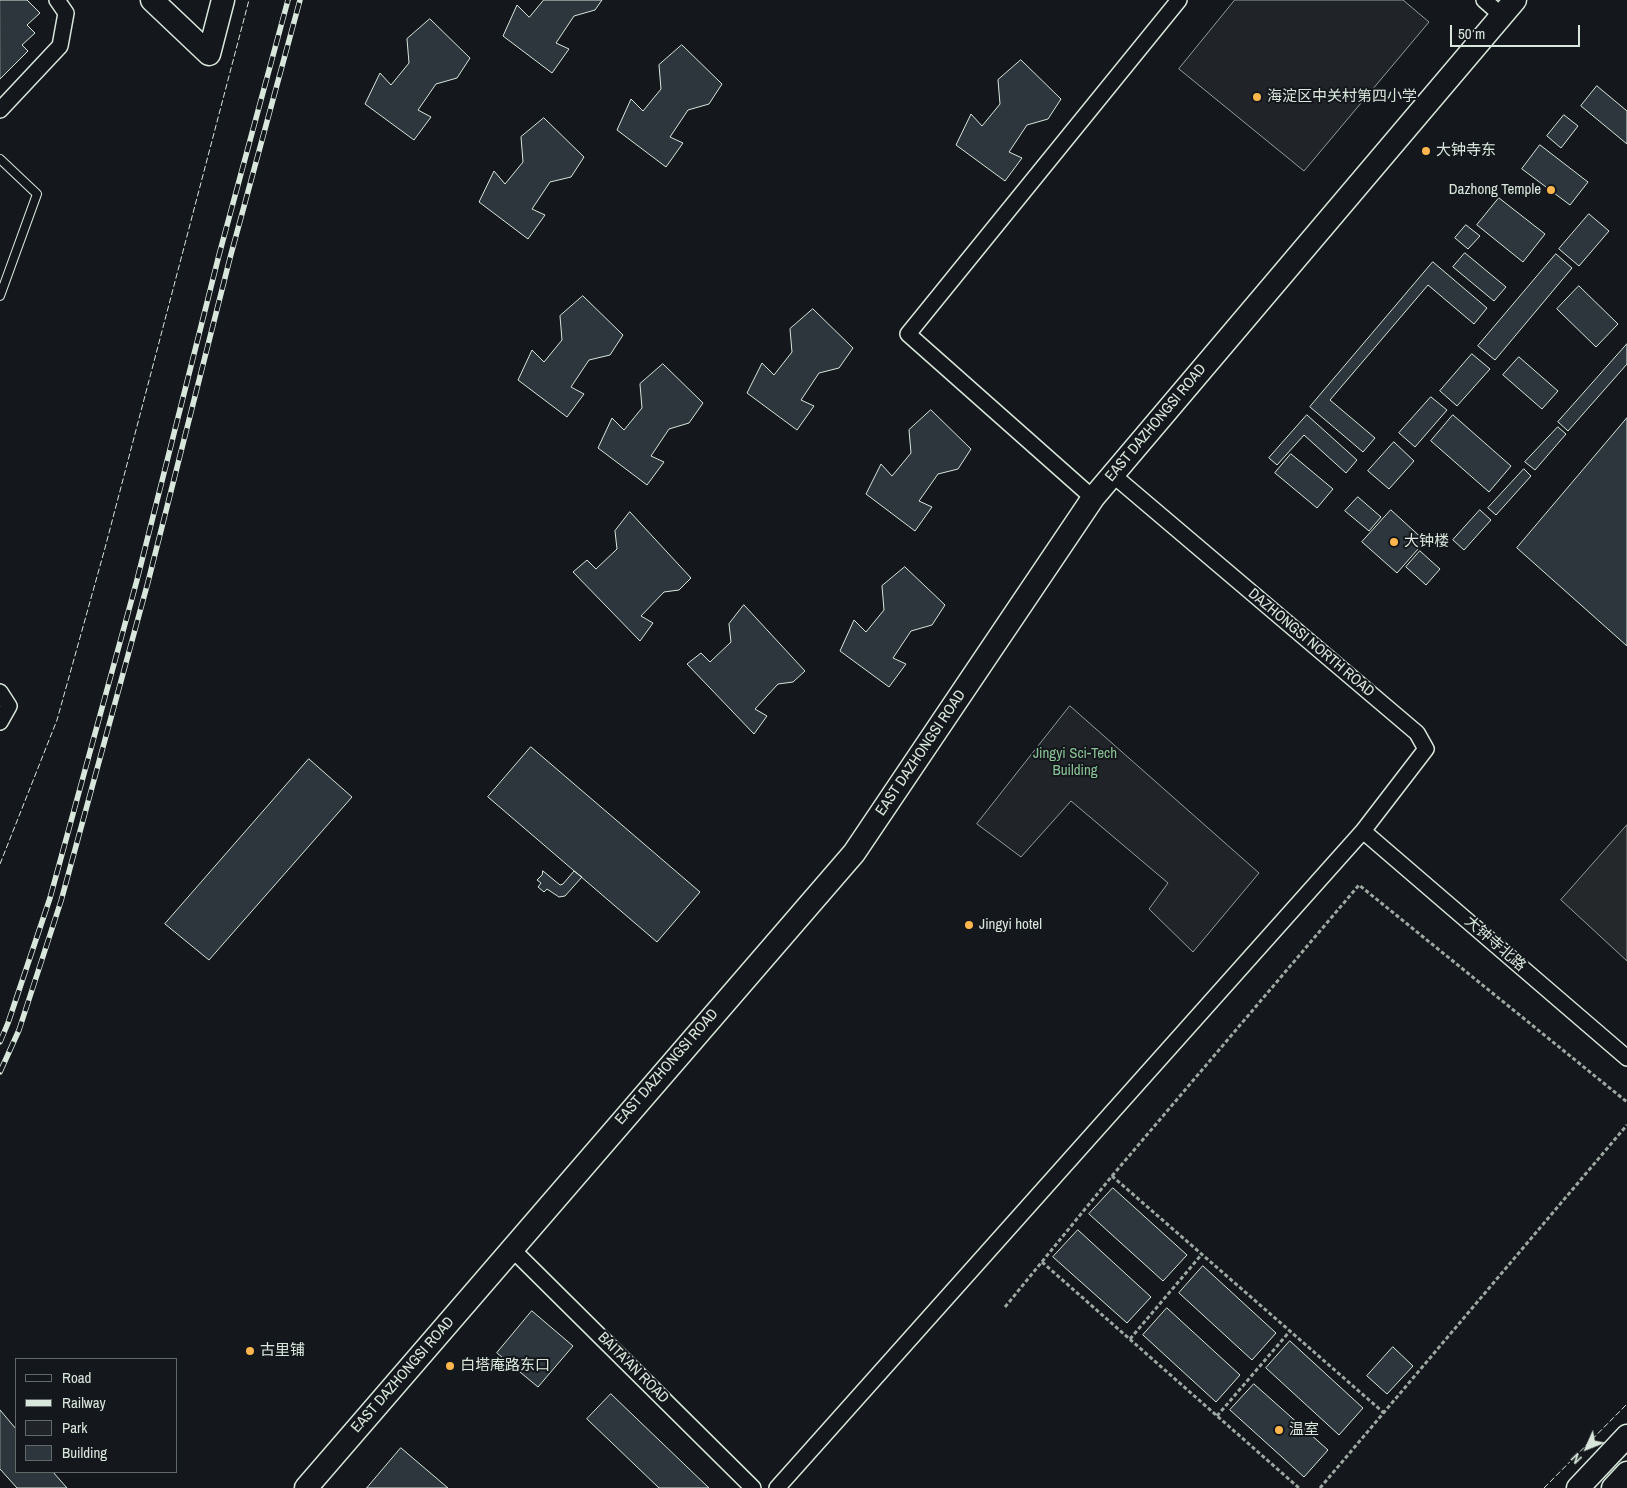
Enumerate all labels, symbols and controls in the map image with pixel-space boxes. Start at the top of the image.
scale bar [1452,15,1582,47]
text: 50 m [1458,23,1485,44]
place label: 海淀区中关村第四小学 [1267,88,1417,106]
marker: 海淀区中关村第四小学 [1251,91,1263,103]
place label: 大钟寺东 [1436,142,1496,160]
marker: 大钟寺东 [1420,145,1432,157]
place label: Dazhong Temple [1449,181,1541,199]
marker: Dazhong Temple [1545,184,1557,196]
street label: EAST DAZHONGSI ROAD [1102,361,1210,485]
place label: 大钟楼 [1404,533,1449,551]
marker: 大钟楼 [1388,536,1400,548]
street label: DAZHONGSI NORTH ROAD [1244,585,1378,701]
street label: EAST DAZHONGSI ROAD [872,687,970,819]
park label: Jingyi Sci-Tech Building [1033,745,1117,780]
street label: 大钟寺北路 [1461,913,1529,975]
place label: Jingyi hotel [979,916,1042,934]
marker: Jingyi hotel [963,919,975,931]
street label: EAST DAZHONGSI ROAD [612,1005,722,1129]
street label: EAST DAZHONGSI ROAD [348,1313,458,1437]
street label: BAITA'AN ROAD [594,1329,672,1407]
place label: 古里铺 [260,1342,305,1360]
marker: 古里铺 [244,1345,256,1357]
place label: 白塔庵路东口 [460,1357,550,1375]
legend [15,1358,178,1473]
marker: 白塔庵路东口 [444,1360,456,1372]
text: Road [62,1367,91,1388]
text: Railway [62,1392,106,1413]
text: Park [62,1417,87,1438]
place label: 温室 [1289,1421,1319,1439]
north arrow [1562,1423,1612,1473]
marker: 温室 [1273,1424,1285,1436]
text: Building [62,1442,107,1463]
text: N [1567,1449,1586,1468]

